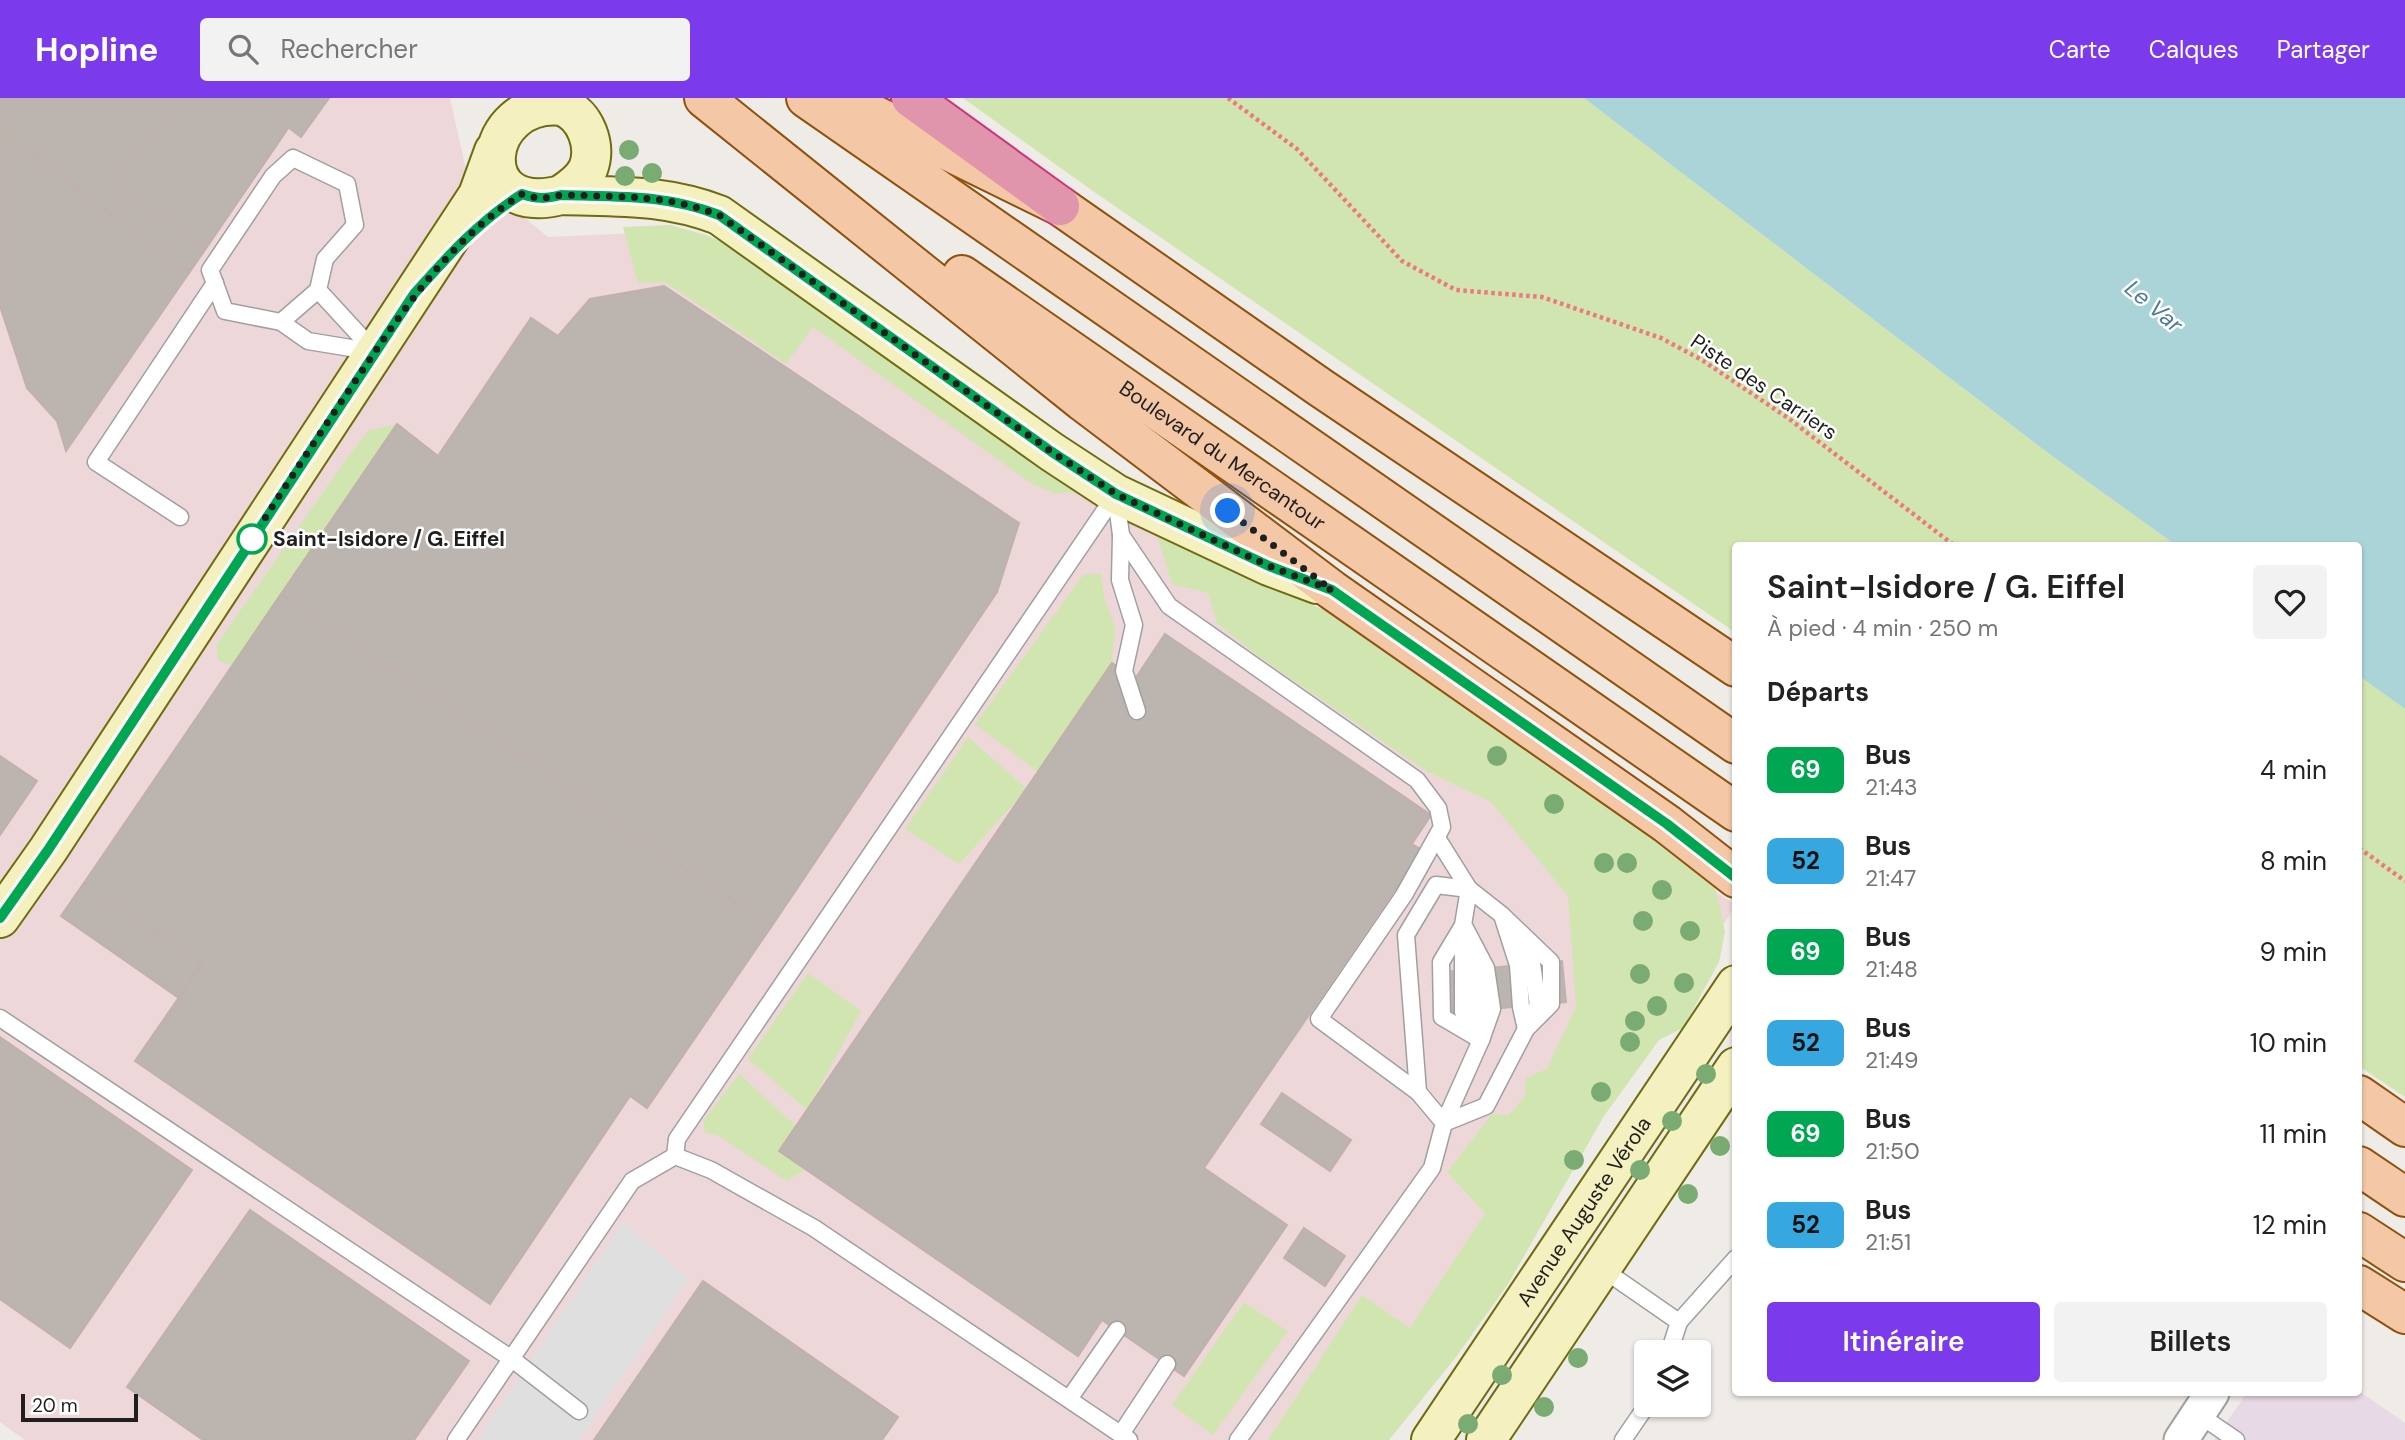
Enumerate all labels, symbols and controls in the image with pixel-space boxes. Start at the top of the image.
search box [200,18,690,81]
text: Hopline [35,28,158,71]
icon: search [224,30,262,68]
text: Rechercher [280,32,418,66]
text: Carte [2049,34,2111,65]
text: Calques [2149,34,2239,65]
text: Partager [2277,34,2370,65]
water label: Le Var [2119,273,2190,340]
street label: Piste des Carriers [1685,328,1843,446]
street label: Boulevard du Mercantour [1114,374,1331,537]
your location [1210,493,1245,528]
marker: Saint-Isidore / G. Eiffel [237,524,267,554]
place label: Saint-Isidore / G. Eiffel [273,525,505,553]
text: Saint-Isidore / G. Eiffel [1767,565,2125,608]
button: heart [2253,565,2327,639]
text: À pied · 4 min · 250 m [1767,613,1998,643]
text: Départs [1767,675,1869,709]
text: Bus [1865,738,1911,772]
text: 4 min [2260,753,2327,787]
text: 69 [1791,754,1820,785]
text: 21:43 [1865,772,1918,802]
text: Bus [1865,829,1911,863]
text: 8 min [2260,844,2327,878]
text: 52 [1791,845,1820,876]
text: 21:47 [1865,863,1916,893]
text: Bus [1865,920,1911,954]
text: 9 min [2259,935,2327,969]
text: 69 [1791,936,1820,967]
text: 21:48 [1865,954,1918,984]
text: Bus [1865,1011,1911,1045]
text: 10 min [2250,1026,2327,1060]
text: 52 [1791,1027,1820,1058]
text: 21:49 [1865,1045,1918,1075]
text: Bus [1865,1102,1911,1136]
street label: Avenue Auguste Vérola [1510,1111,1658,1312]
text: 11 min [2260,1117,2327,1151]
text: 69 [1791,1118,1820,1149]
text: 21:50 [1865,1136,1920,1166]
text: Bus [1865,1193,1911,1227]
text: 12 min [2253,1208,2327,1242]
text: 52 [1791,1209,1820,1240]
text: 21:51 [1865,1227,1911,1257]
button: Itinéraire [1767,1302,2040,1382]
button: Billets [2054,1302,2327,1382]
map controls [1634,1340,1711,1417]
button: layers [1634,1340,1711,1417]
scale bar [21,1391,138,1423]
text: 20 m [32,1393,78,1418]

